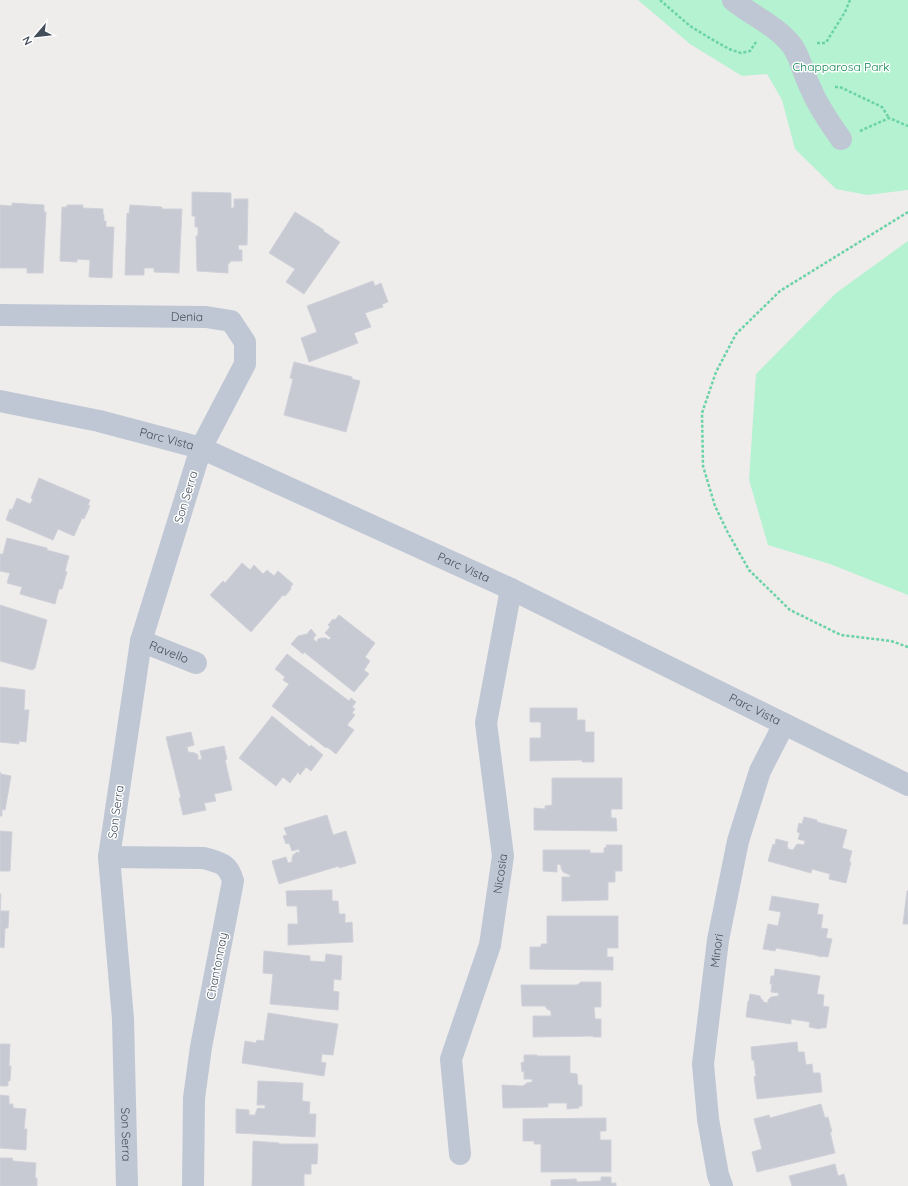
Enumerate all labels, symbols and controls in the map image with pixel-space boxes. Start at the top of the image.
north arrow [16,16,56,56]
text: N [19,34,35,48]
park label: Chapparosa Park [792,59,890,74]
street label: Denia [171,309,203,324]
street label: Parc Vista [138,424,196,453]
street label: Son Serra [170,469,201,525]
street label: Parc Vista [435,549,492,585]
street label: Ravello [147,637,191,666]
street label: Parc Vista [727,690,783,728]
street label: Son Serra [104,784,127,840]
street label: Nicosia [490,853,510,895]
street label: Chantonnay [203,931,230,1001]
street label: Minori [707,932,726,968]
street label: Son Serra [118,1107,134,1162]

